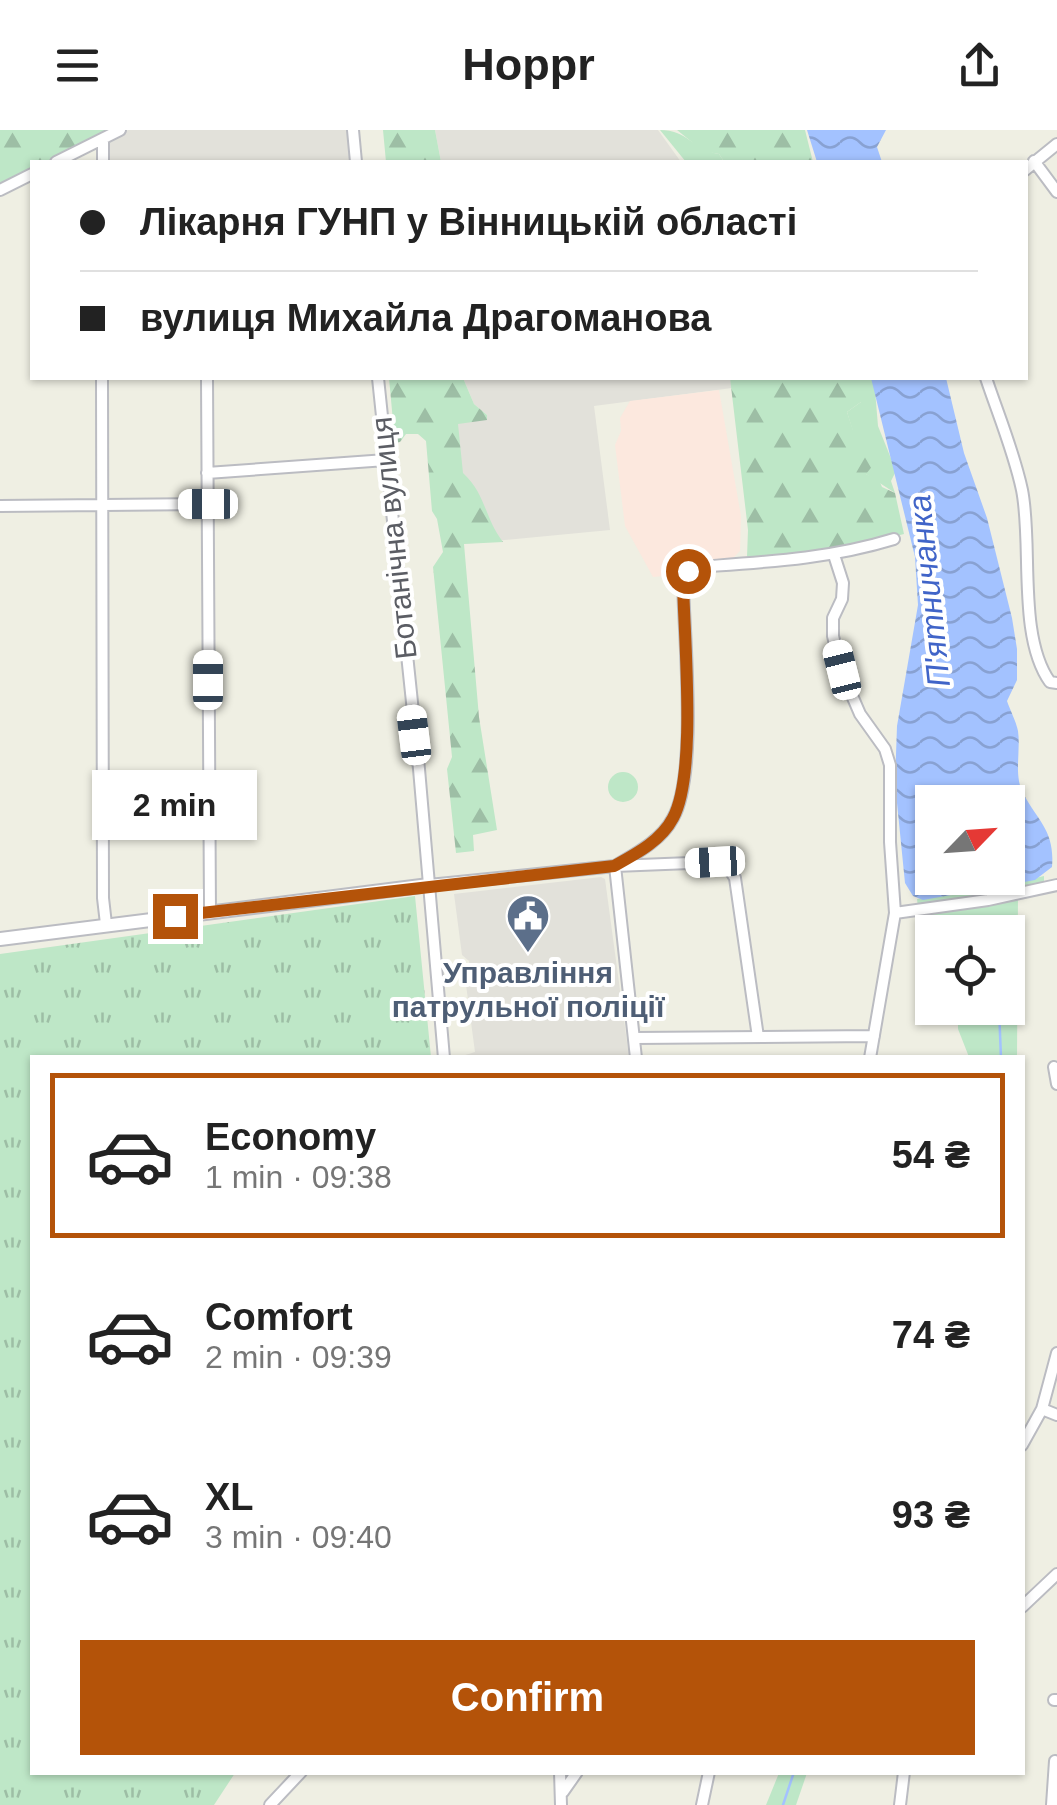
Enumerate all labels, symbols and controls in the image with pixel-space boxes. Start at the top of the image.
icon: menu [50,38,105,93]
icon: share [952,38,1007,93]
text: Hoppr [462,39,595,90]
text: Лікарня ГУНП у Вінницькій області [140,201,797,243]
text: вулиця Михайла Драгоманова [140,297,711,339]
street label: Ботанічна вулиця [364,415,423,661]
car [178,489,238,519]
water label: П'ятничанка [901,493,957,689]
route start [666,549,711,594]
car [820,637,864,703]
car [193,650,223,710]
car [395,703,433,767]
callout: 2 min [92,771,258,841]
north arrow [915,785,1025,895]
map controls [915,785,1025,1025]
text: 2 min [133,787,216,823]
car [684,845,746,879]
public building icon: Управління патрульної поліції [505,893,551,954]
route end [153,894,198,939]
button: locate [915,915,1025,1025]
place label: Управління патрульної поліції [392,956,665,1023]
icon: car [85,1111,175,1201]
text: Economy [205,1116,376,1158]
text: 54 ₴ [892,1134,970,1176]
text: 1 min · 09:38 [205,1159,392,1195]
icon: car [85,1291,175,1381]
text: Comfort [205,1296,353,1338]
text: 74 ₴ [892,1314,970,1356]
text: 2 min · 09:39 [205,1339,392,1375]
icon: car [85,1471,175,1561]
text: XL [205,1476,254,1518]
text: 93 ₴ [892,1494,970,1536]
text: 3 min · 09:40 [205,1519,392,1555]
button: Confirm [80,1640,975,1755]

